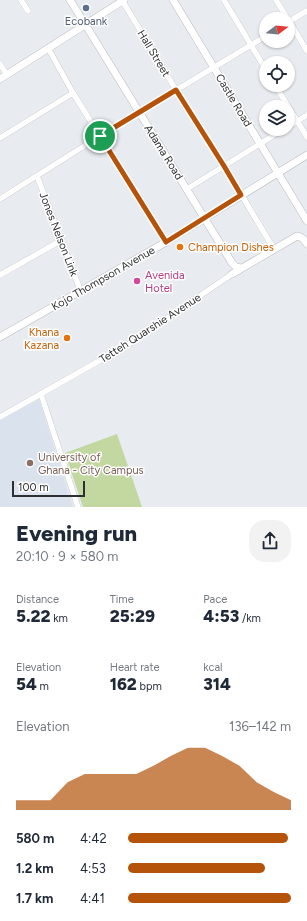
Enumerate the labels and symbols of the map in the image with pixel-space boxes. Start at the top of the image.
marker: Ecobank [81,3,91,13]
north arrow [259,12,295,48]
place label: Ecobank [65,15,108,28]
street label: Hall Street [135,28,173,79]
street label: Castle Road [213,71,254,129]
pin [83,119,117,153]
street label: Adama Road [142,122,186,182]
street label: Jones Nelson Link [37,190,81,279]
place label: Champion Dishes [188,241,274,254]
marker: Champion Dishes [175,242,185,252]
street label: Kojo Thompson Avenue [49,244,157,313]
place label: Avenida Hotel [145,269,185,295]
marker: Avenida Hotel [132,276,142,286]
street label: Tetteh Quarshie Avenue [97,291,203,366]
place label: Khana Kazana [24,326,59,352]
marker: Khana Kazana [62,333,72,343]
place label: University of Ghana - City Campus [38,451,144,477]
marker: University of Ghana - City Campus [25,458,35,468]
scale bar [12,479,85,498]

